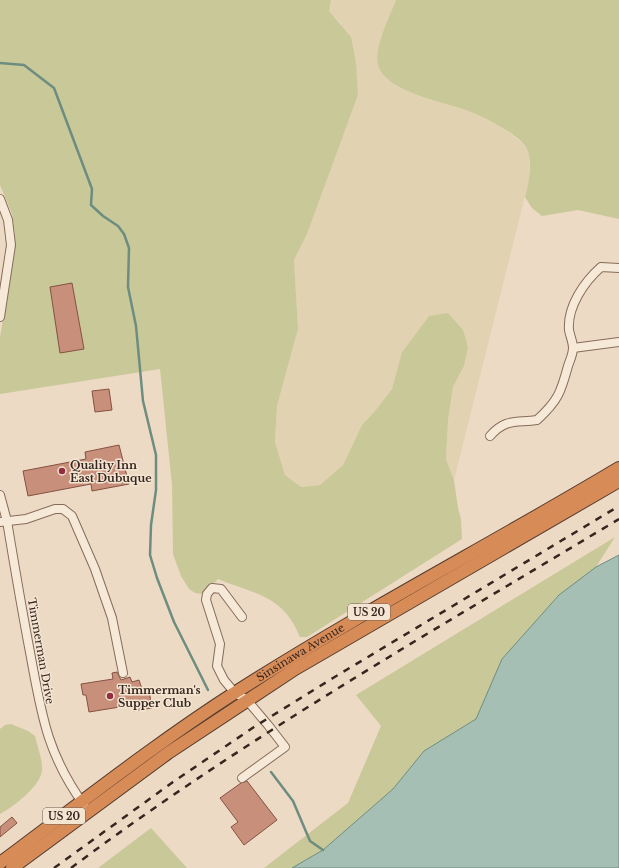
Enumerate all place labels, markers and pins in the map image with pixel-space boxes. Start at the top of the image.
place label: Quality Inn East Dubuque [70,458,152,485]
marker: Quality Inn East Dubuque [57,466,67,476]
place label: Timmerman's Supper Club [118,683,201,710]
marker: Timmerman's Supper Club [105,691,115,701]

